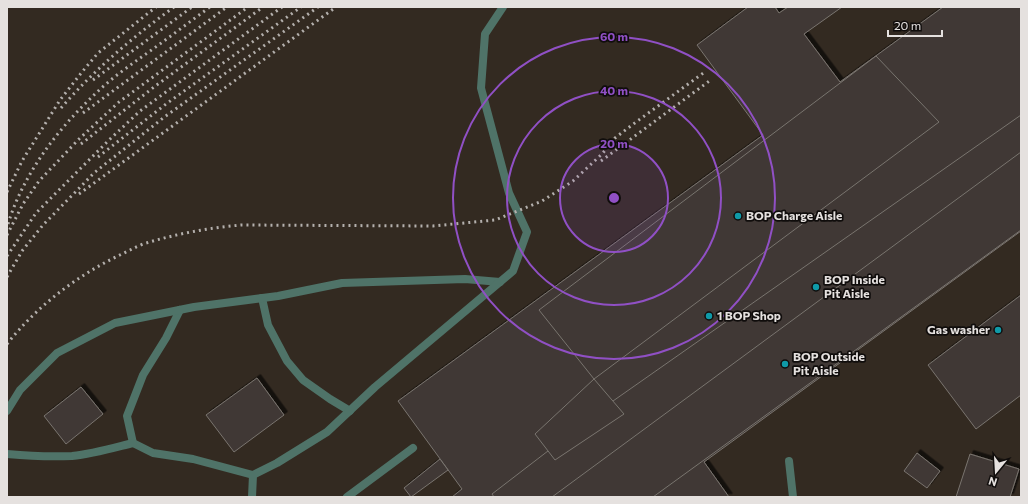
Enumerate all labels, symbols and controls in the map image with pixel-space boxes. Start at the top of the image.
scale bar [888,12,942,38]
text: 20 m [894,18,921,32]
text: 60 m [600,29,628,43]
text: 40 m [600,83,628,97]
text: 20 m [600,136,628,150]
centre of rings [607,191,621,205]
place label: BOP Charge Aisle [746,208,842,222]
marker: BOP Charge Aisle [733,211,743,221]
place label: BOP Inside Pit Aisle [824,272,885,300]
marker: BOP Inside Pit Aisle [811,282,821,292]
place label: 1 BOP Shop [717,308,781,322]
marker: 1 BOP Shop [704,311,714,321]
place label: Gas washer [927,322,990,336]
marker: Gas washer [993,325,1003,335]
place label: BOP Outside Pit Aisle [793,349,865,377]
marker: BOP Outside Pit Aisle [780,359,790,369]
north arrow [976,452,1016,492]
text: N [987,475,999,489]

